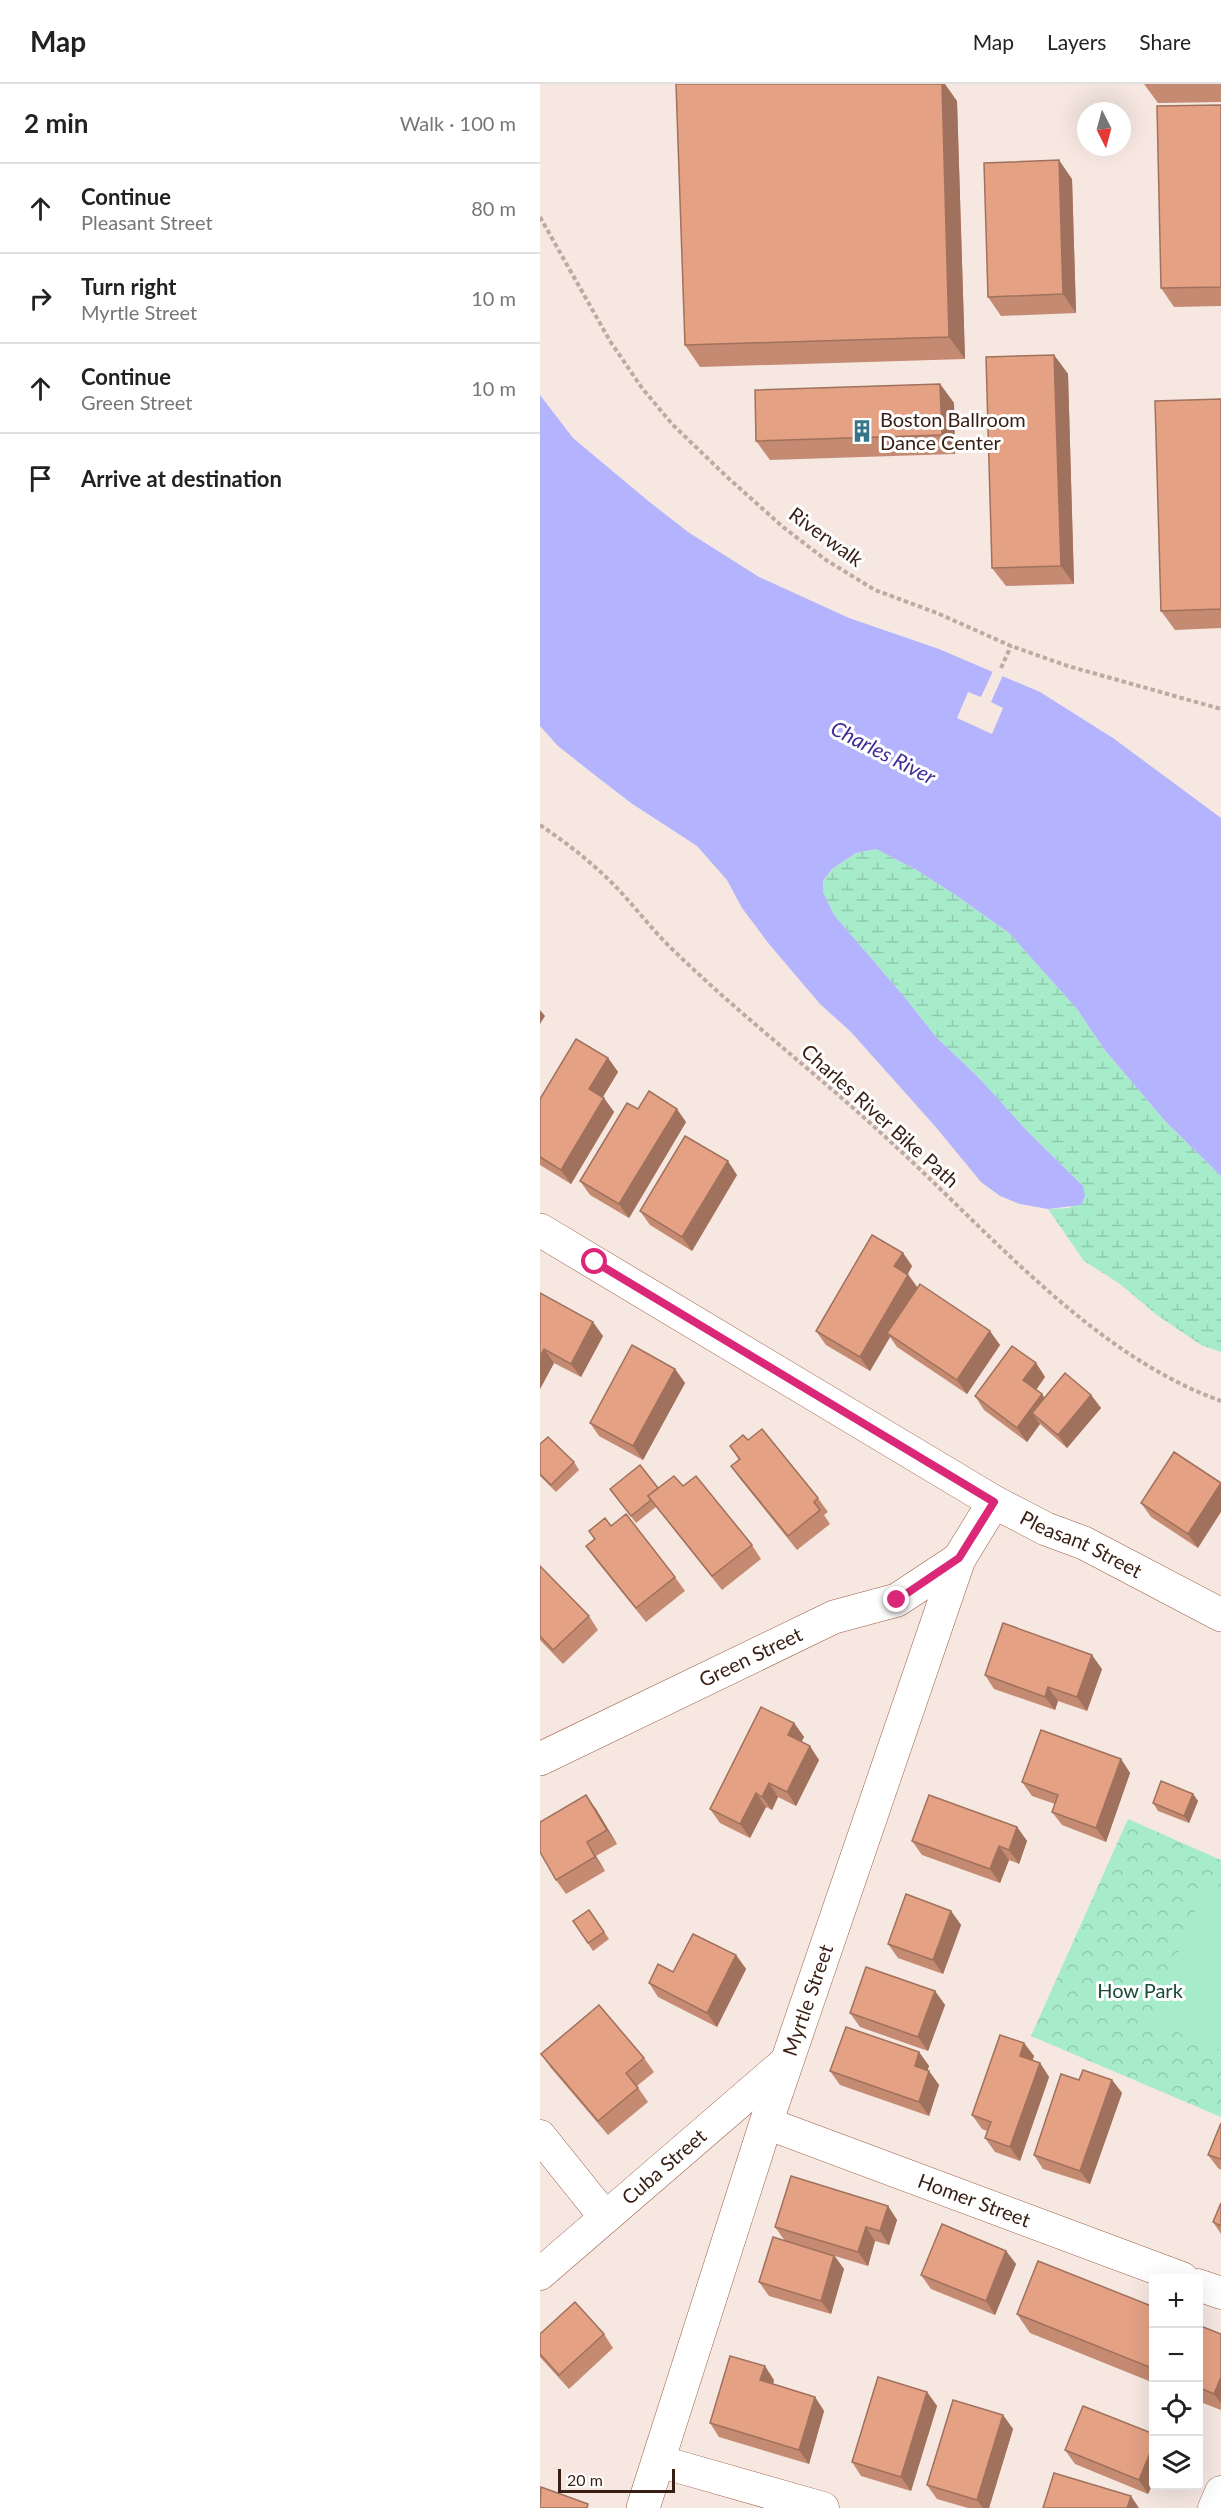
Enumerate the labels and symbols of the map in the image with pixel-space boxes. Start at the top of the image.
north arrow [1077,102,1131,156]
place label: Boston Ballroom Dance Center [880,407,1026,454]
building icon: Boston Ballroom Dance Center [849,418,875,444]
street label: Riverwalk [785,501,869,572]
water label: Charles River [827,715,941,789]
street label: Charles River Bike Path [797,1038,964,1192]
route start [581,1248,607,1274]
street label: Pleasant Street [1016,1505,1146,1582]
route end [883,1586,909,1612]
street label: Green Street [695,1621,806,1691]
street label: Myrtle Street [777,1941,837,2059]
park label: How Park [1097,1978,1184,2002]
street label: Cuba Street [617,2123,710,2209]
street label: Homer Street [915,2168,1034,2231]
scale bar [558,2466,675,2494]

